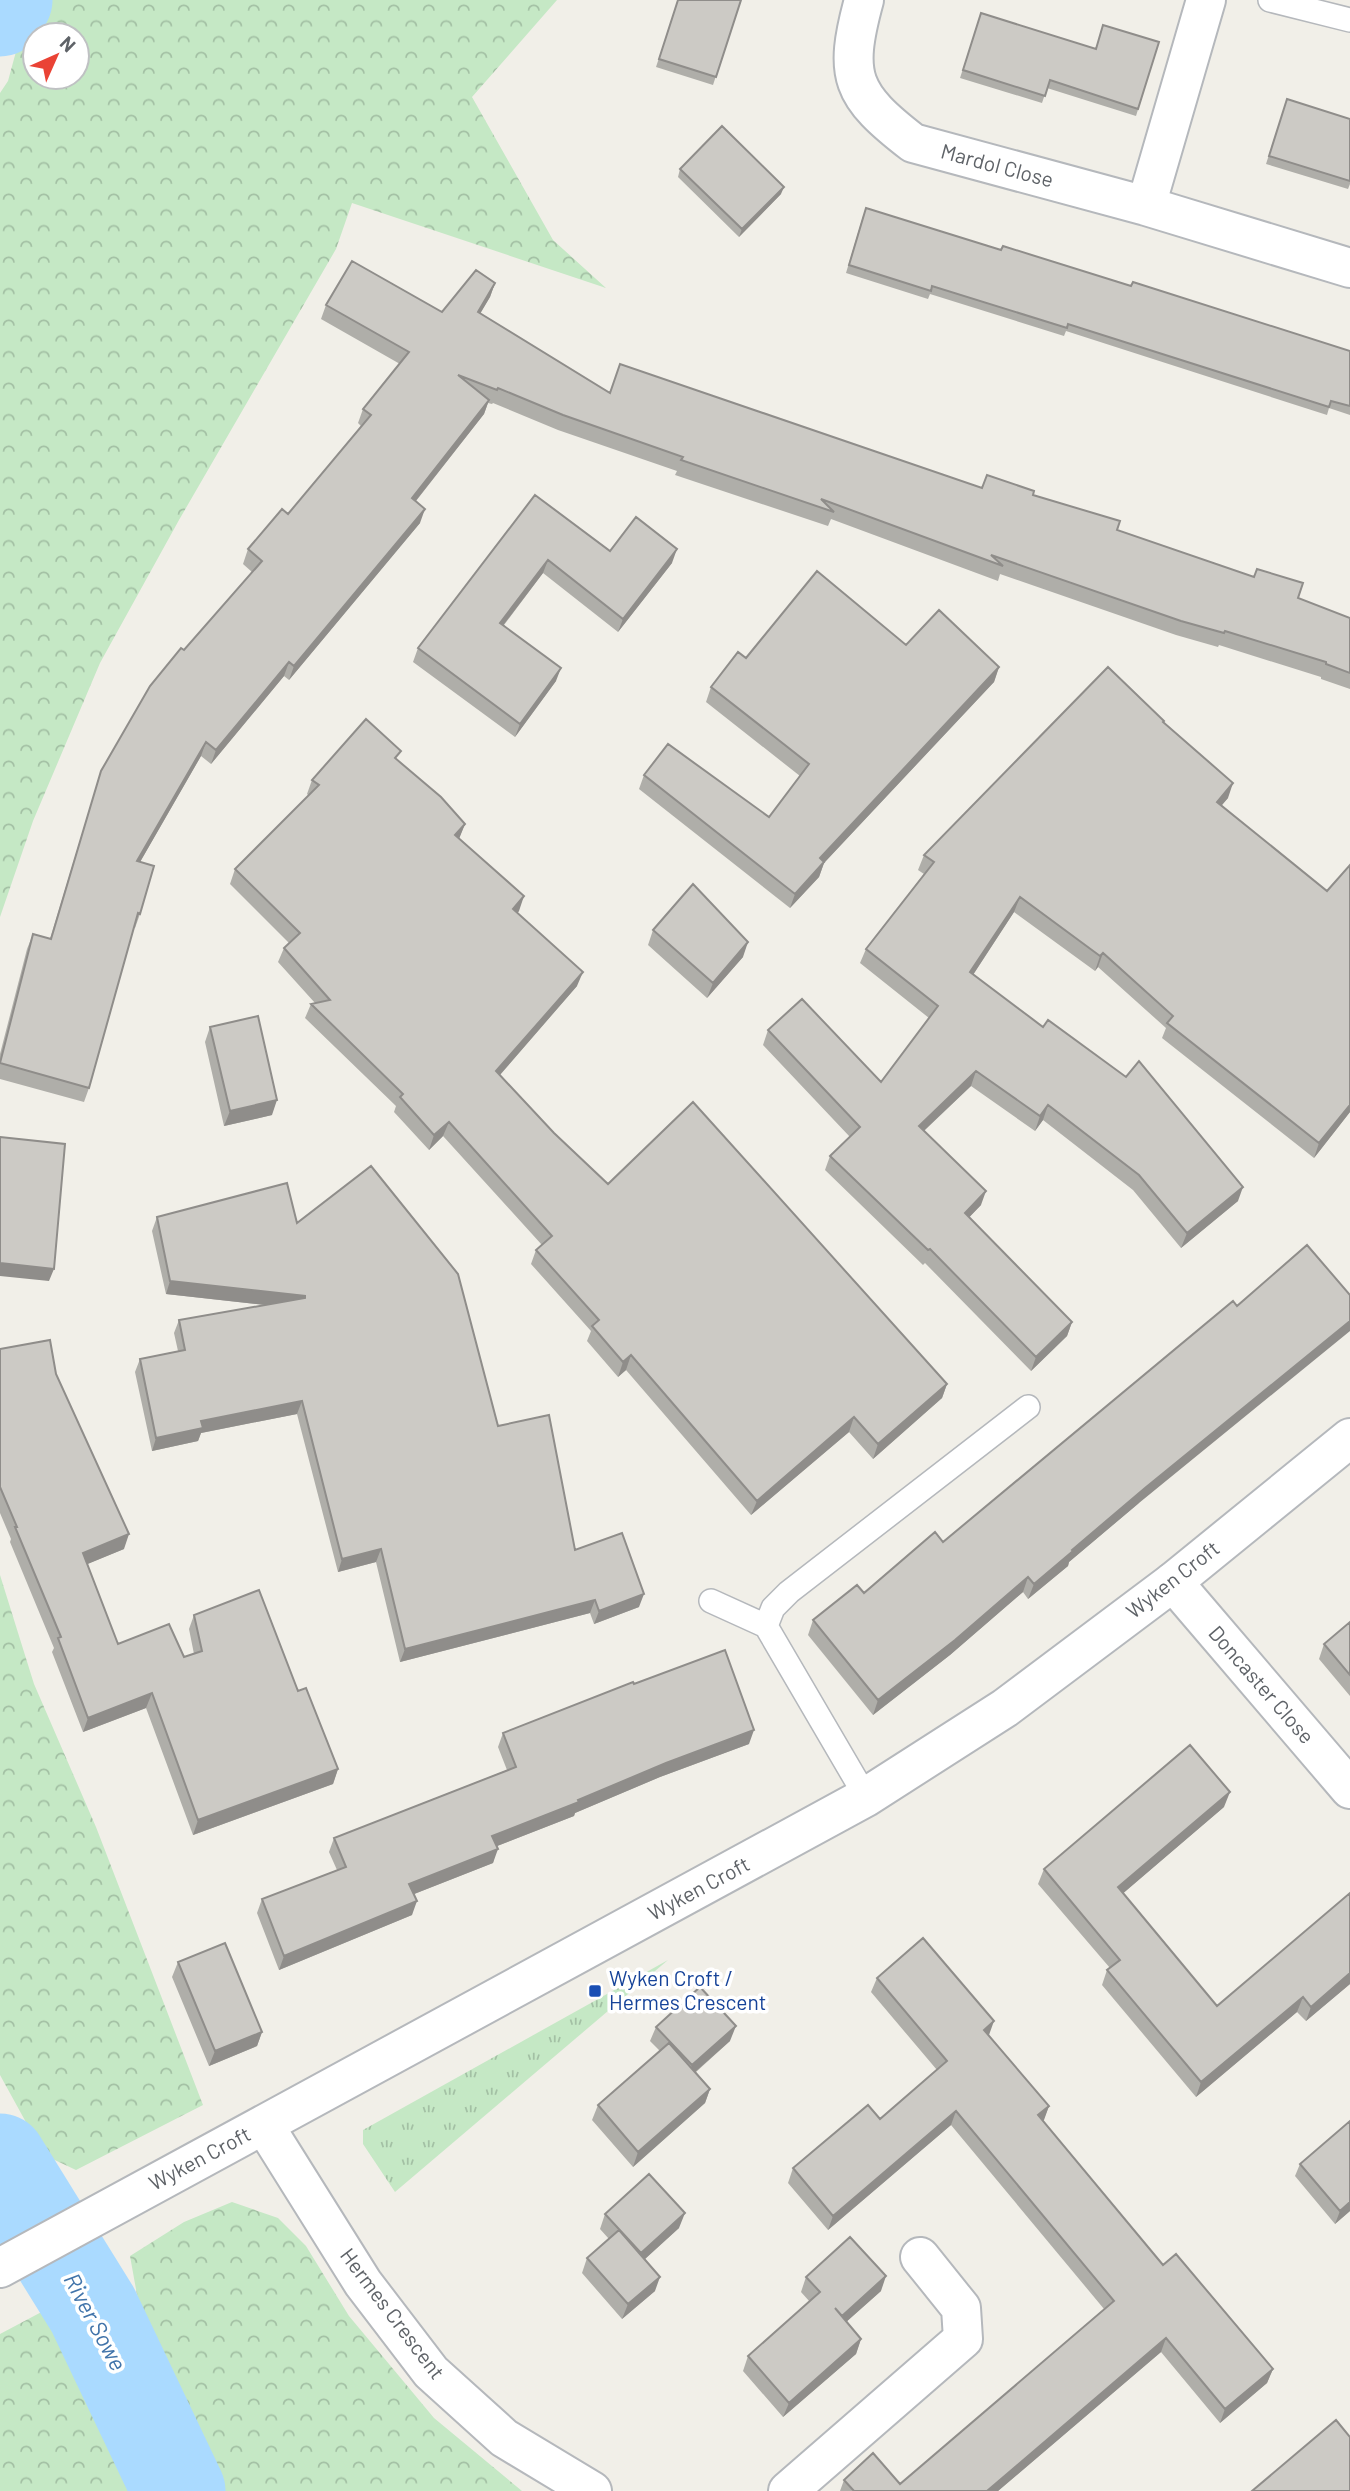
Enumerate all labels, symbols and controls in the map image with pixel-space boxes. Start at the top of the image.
north arrow [21,21,91,91]
text: N [56,31,81,56]
street label: Mardol Close [938,138,1056,192]
street label: Wyken Croft [1120,1535,1224,1623]
street label: Doncaster Close [1204,1620,1320,1748]
street label: Wyken Croft [643,1850,753,1925]
place label: Wyken Croft / Hermes Crescent [609,1965,767,2014]
marker: Wyken Croft / Hermes Crescent [587,1983,603,1999]
street label: Wyken Croft [144,2120,254,2195]
street label: Hermes Crescent [336,2243,451,2384]
water label: River Sowe [59,2268,133,2375]

